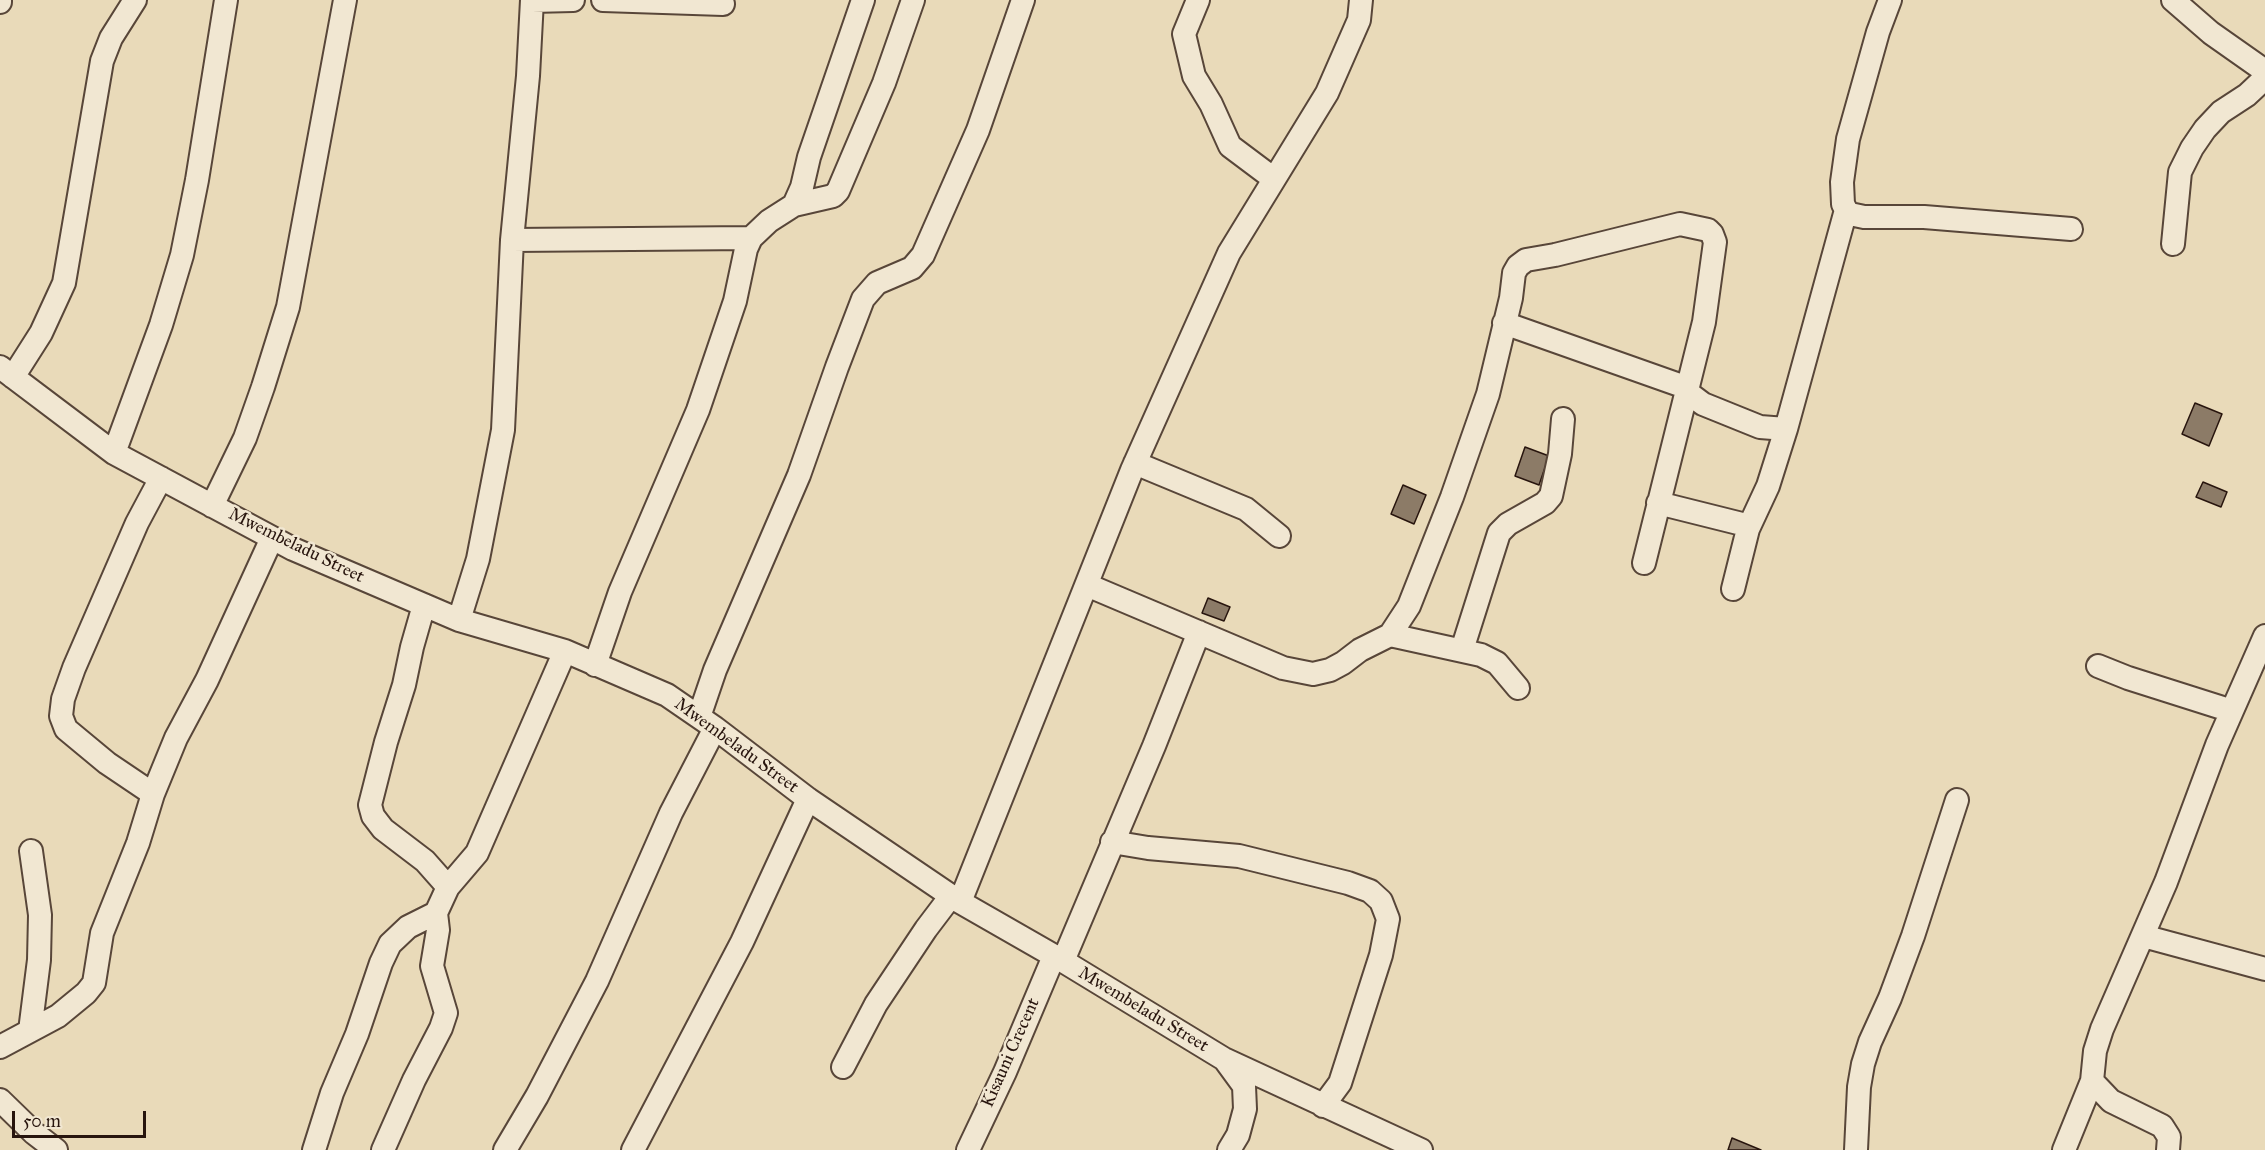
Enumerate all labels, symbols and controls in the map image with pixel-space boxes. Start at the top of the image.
street label: Mwembeladu Street [225,504,367,588]
street label: Mwembeladu Street [670,694,802,798]
street label: Mwembeladu Street [1074,963,1212,1057]
street label: Kisauni Crecent [977,995,1045,1111]
scale bar [15,1099,148,1137]
text: 50 m [23,1110,61,1132]

